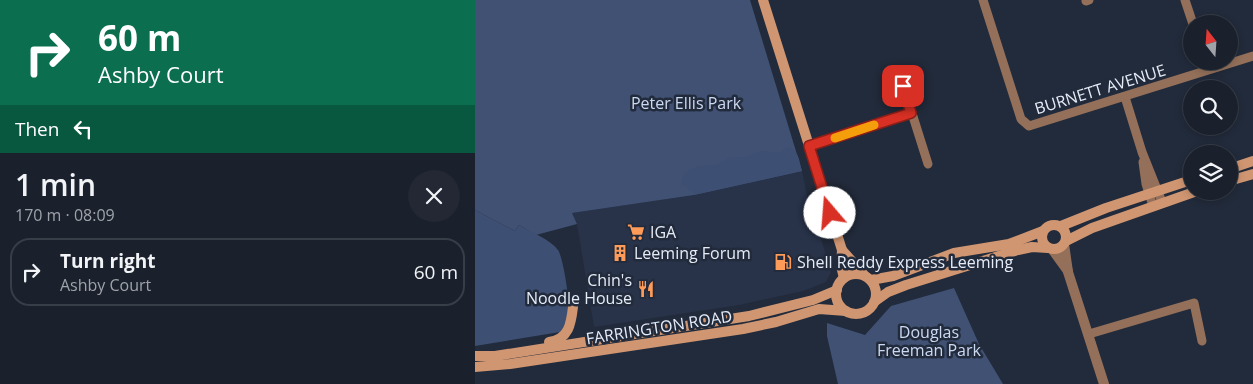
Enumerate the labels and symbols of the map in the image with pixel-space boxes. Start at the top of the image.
north arrow [1183,15,1237,70]
street label: BURNETT AVENUE [1032,59,1168,119]
pin [882,65,924,107]
park label: Peter Ellis Park [631,92,742,114]
position arrow [803,186,855,238]
place label: IGA [650,221,677,243]
supermarket icon: IGA [626,222,646,242]
place label: Leeming Forum [634,242,751,264]
building icon: Leeming Forum [610,243,630,263]
place label: Shell Reddy Express Leeming [797,251,1013,273]
fuel station icon: Shell Reddy Express Leeming [773,252,793,272]
place label: Chin's Noodle House [526,269,632,309]
restaurant icon: Chin's Noodle House [636,279,656,299]
street label: FARRINGTON ROAD [584,305,734,349]
park label: Douglas Freeman Park [877,321,982,361]

